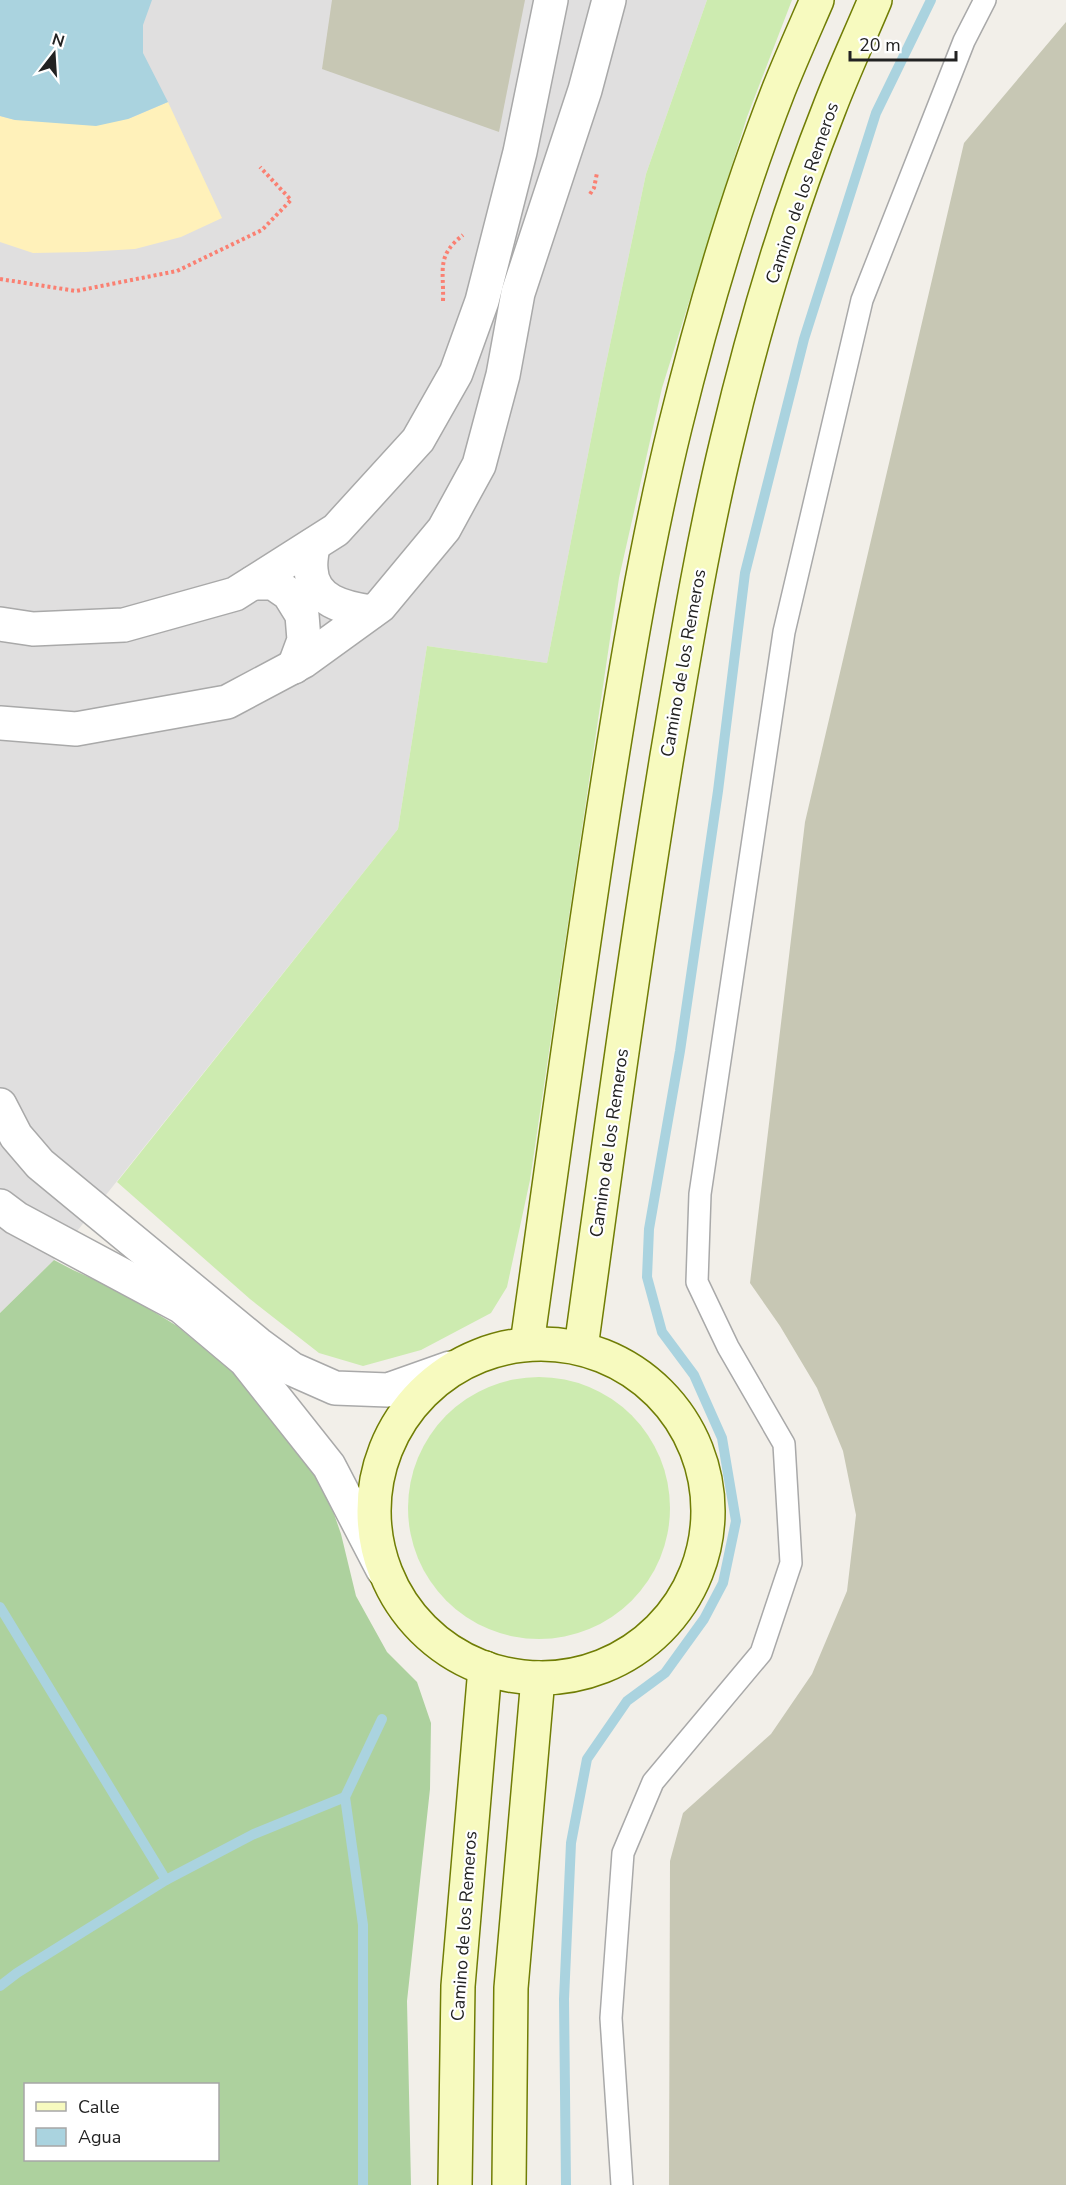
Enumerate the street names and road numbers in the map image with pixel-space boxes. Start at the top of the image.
street label: Camino de los Remeros [760,99,844,287]
street label: Camino de los Remeros [655,567,711,759]
street label: Camino de los Remeros [584,1047,634,1239]
street label: Camino de los Remeros [445,1830,483,2022]

